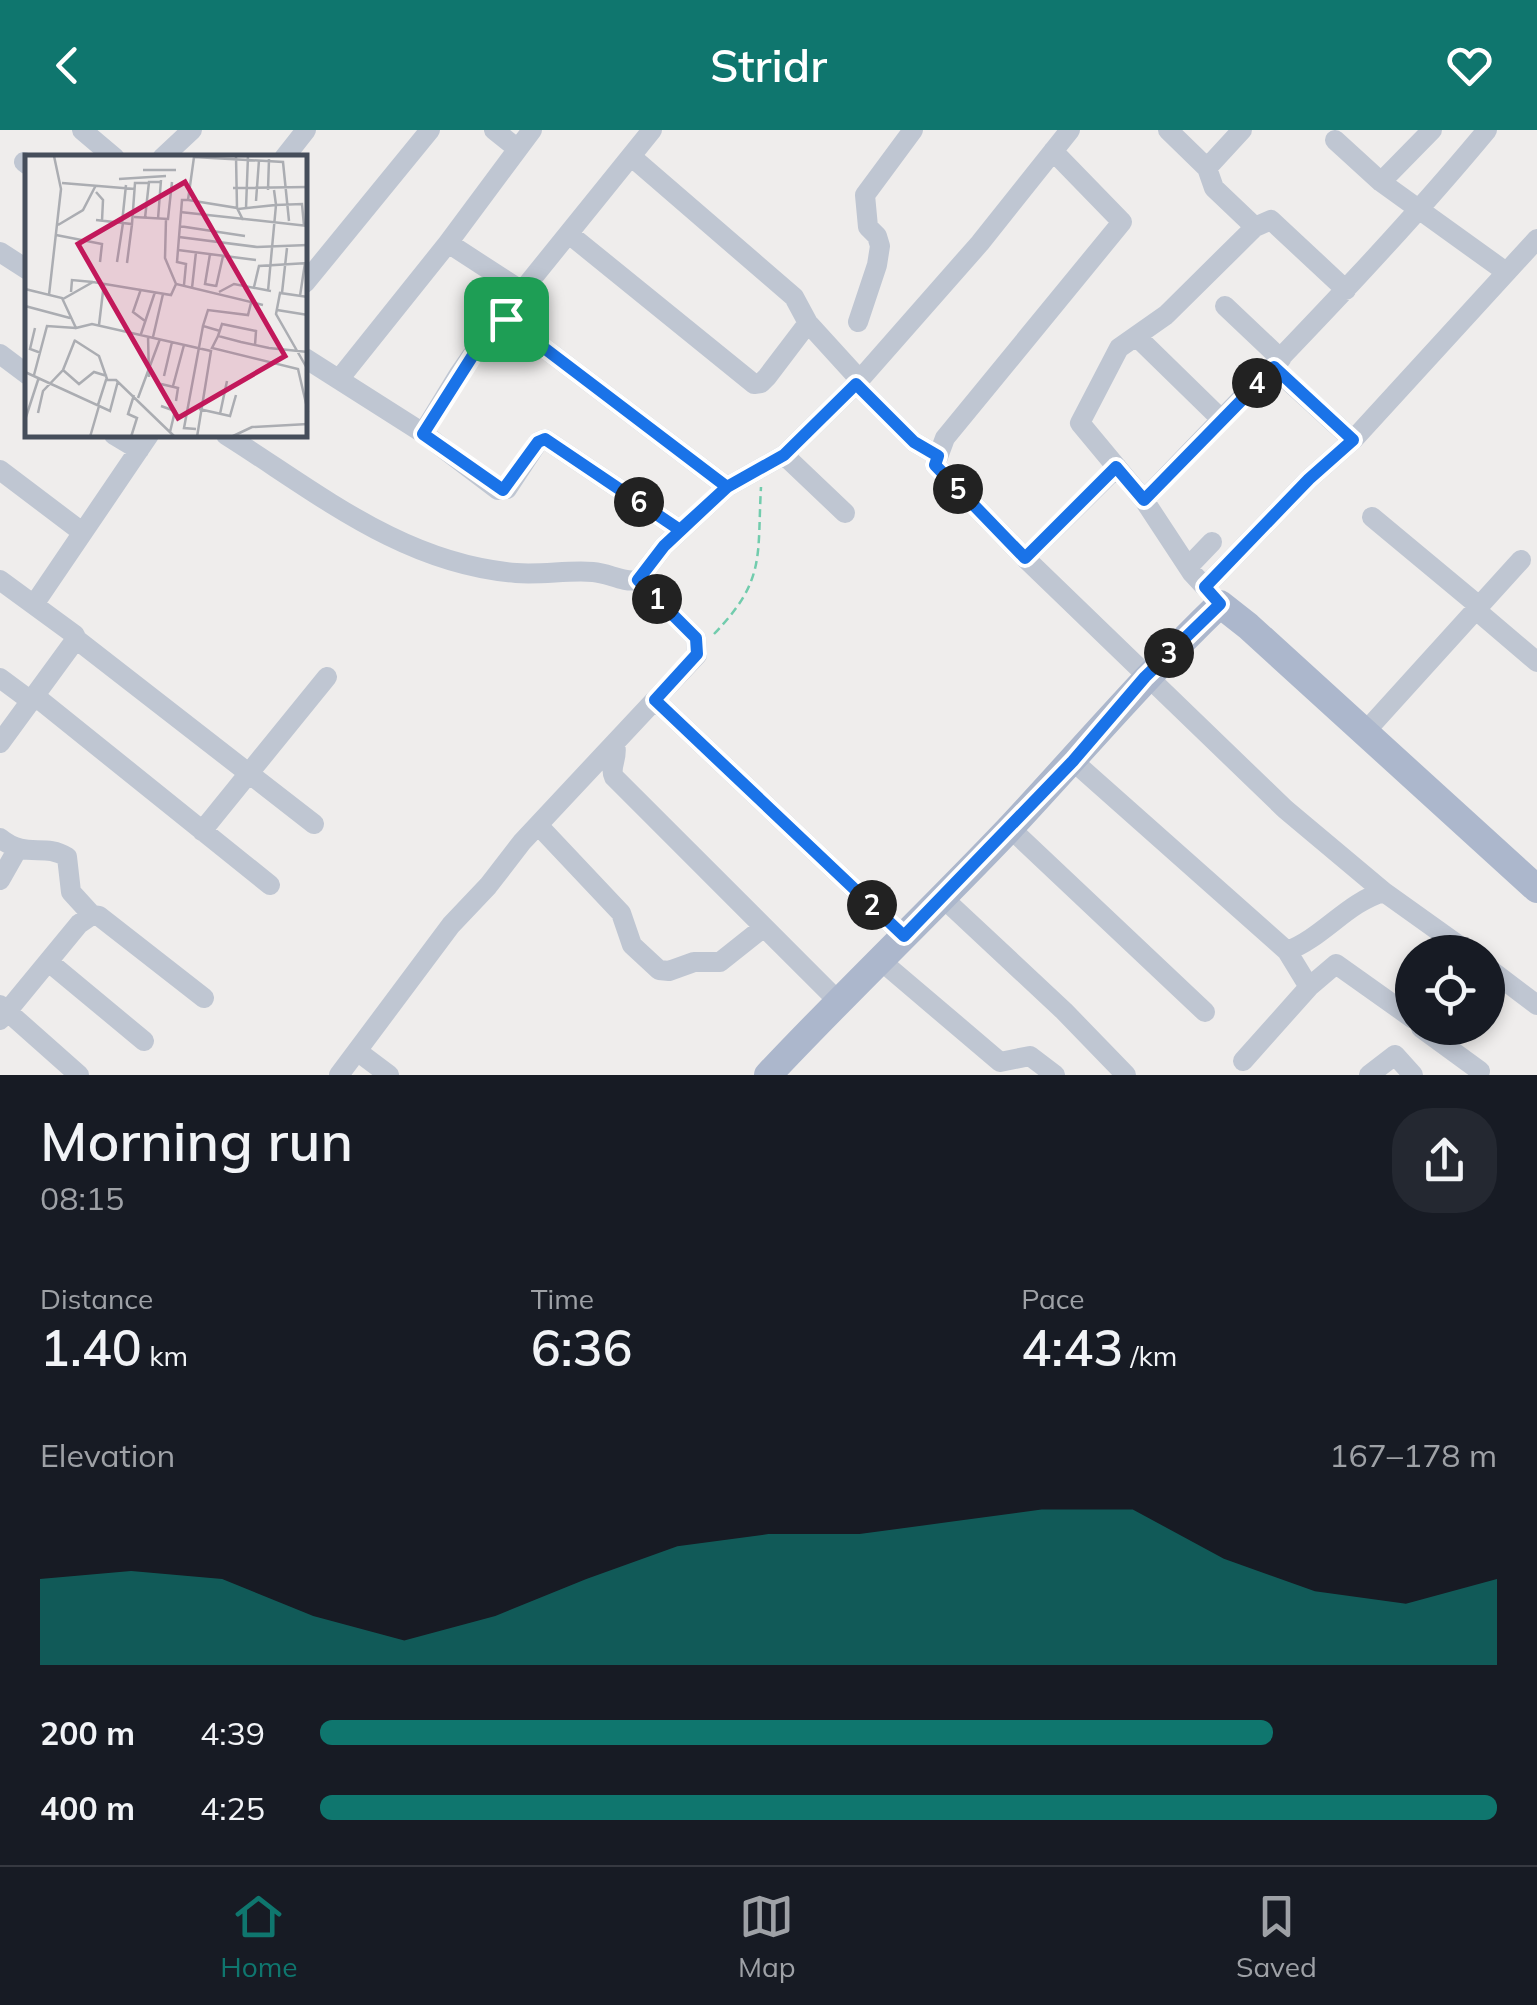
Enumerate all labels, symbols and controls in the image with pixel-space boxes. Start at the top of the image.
text: Stridr [710,37,827,93]
icon: back [40,38,95,93]
icon: heart [1442,38,1497,93]
inset map [25,155,308,438]
pin [464,277,549,362]
icon: arrive [479,292,534,347]
pin: 4 [1232,358,1282,408]
text: 4 [1249,365,1265,400]
pin: 5 [933,464,983,514]
text: 5 [950,471,966,506]
pin: 6 [614,477,664,527]
text: 6 [631,484,647,519]
pin: 1 [632,574,682,624]
text: 1 [649,581,665,616]
pin: 3 [1144,628,1194,678]
text: 3 [1161,635,1177,670]
pin: 2 [847,880,897,930]
text: 2 [864,887,880,922]
map controls [1395,935,1505,1045]
button: locate [1395,935,1505,1045]
text: Morning run [40,1106,353,1175]
button: share [1392,1108,1497,1213]
text: 08:15 [40,1178,124,1218]
text: Distance [40,1281,153,1316]
text: Time [531,1281,594,1316]
text: Pace [1021,1281,1085,1316]
text: 1.40 [40,1316,142,1379]
text: 6:36 [531,1316,633,1379]
text: 4:43 [1021,1316,1123,1379]
text: km [142,1338,188,1373]
text: /km [1123,1338,1177,1373]
text: Elevation [40,1435,175,1475]
text: 167–178 m [1329,1435,1497,1475]
text: 200 m [40,1713,135,1753]
text: 4:39 [200,1713,265,1753]
text: 400 m [40,1788,135,1828]
text: 4:25 [200,1788,265,1828]
tab: Home [220,1889,297,1984]
tab: Map [738,1889,796,1984]
tab: Saved [1236,1889,1317,1984]

